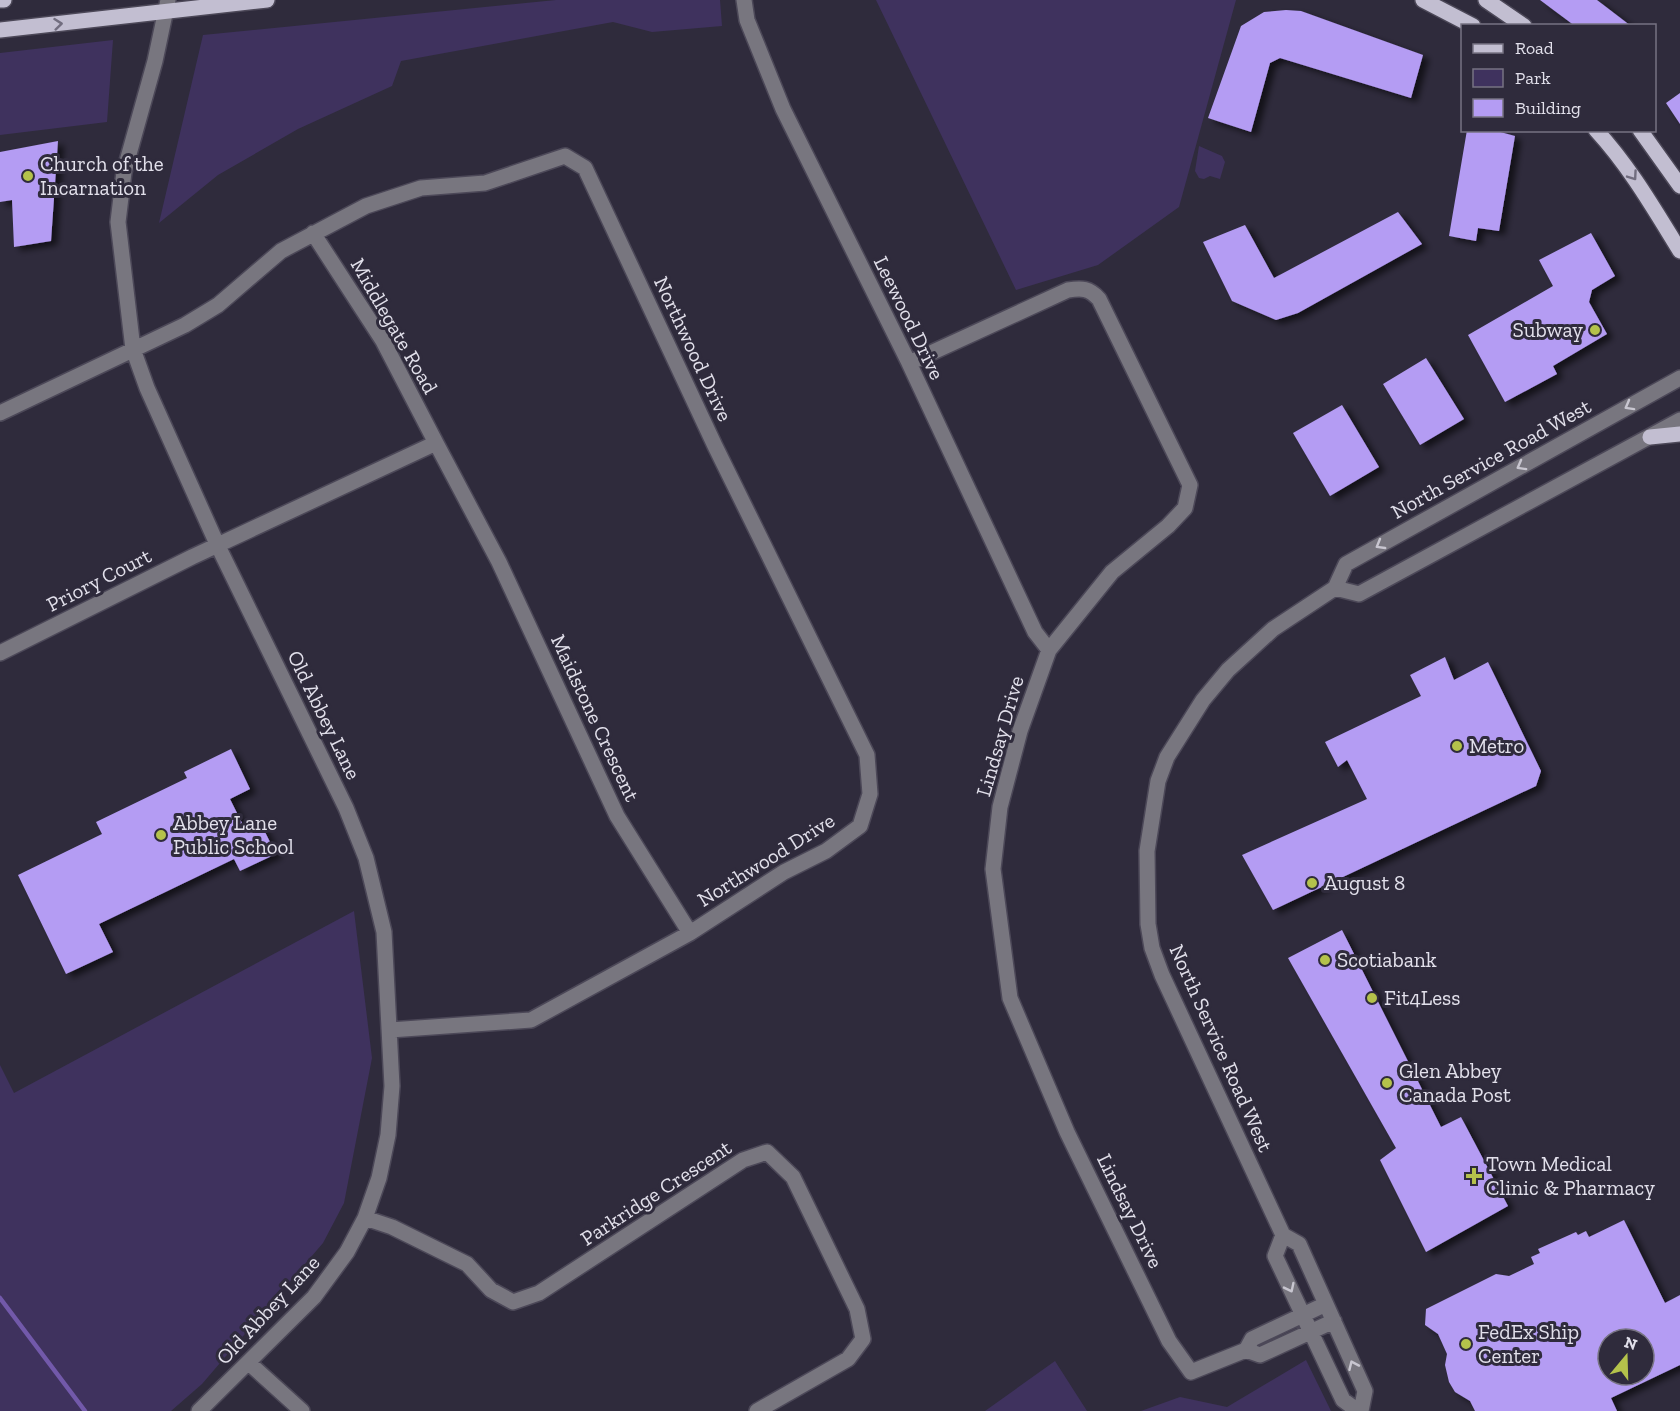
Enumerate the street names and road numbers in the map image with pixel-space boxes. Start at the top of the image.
street label: Leewood Drive [869,252,950,384]
street label: Middlegate Road [346,254,444,398]
street label: Northwood Drive [649,272,738,425]
street label: North Service Road West [1387,393,1595,524]
street label: Priory Court [42,542,155,617]
street label: Maidstone Crescent [546,630,645,805]
street label: Old Abbey Lane [282,646,366,783]
street label: Lindsay Drive [970,673,1029,799]
street label: Northwood Drive [693,807,839,912]
street label: North Service Road West [1164,940,1279,1156]
street label: Parkridge Crescent [576,1134,736,1251]
street label: Lindsay Drive [1092,1149,1169,1272]
street label: Old Abbey Lane [211,1250,325,1369]

